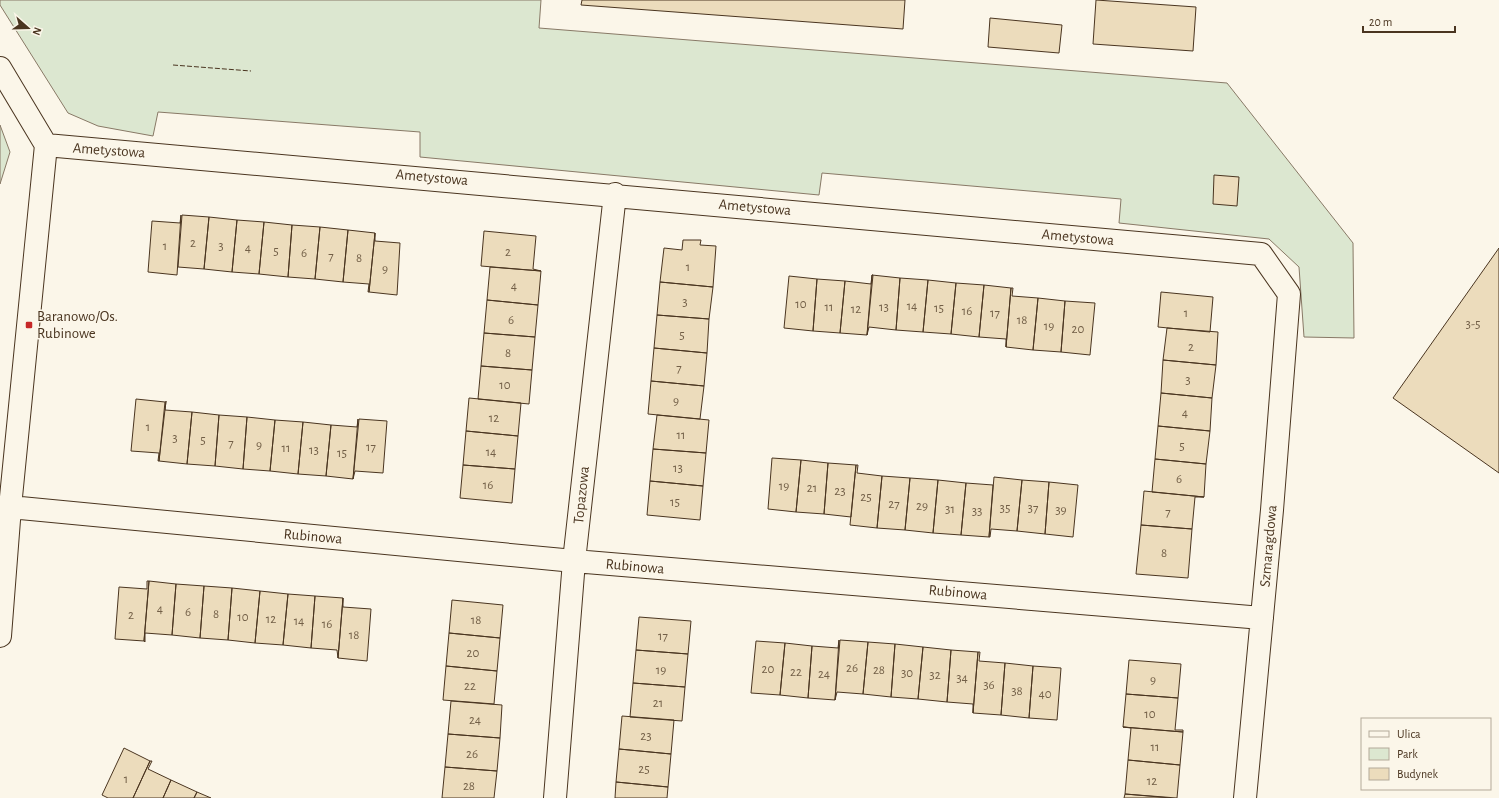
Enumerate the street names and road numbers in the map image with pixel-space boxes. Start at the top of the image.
street label: Ametystowa [72,140,146,161]
street label: Ametystowa [395,167,469,188]
street label: Ametystowa [718,197,792,218]
street label: Ametystowa [1041,227,1115,248]
street label: Topazowa [571,465,592,525]
street label: Szmaragdowa [1257,504,1280,588]
street label: Rubinowa [283,526,343,547]
street label: Rubinowa [605,556,665,577]
street label: Rubinowa [928,582,988,603]

